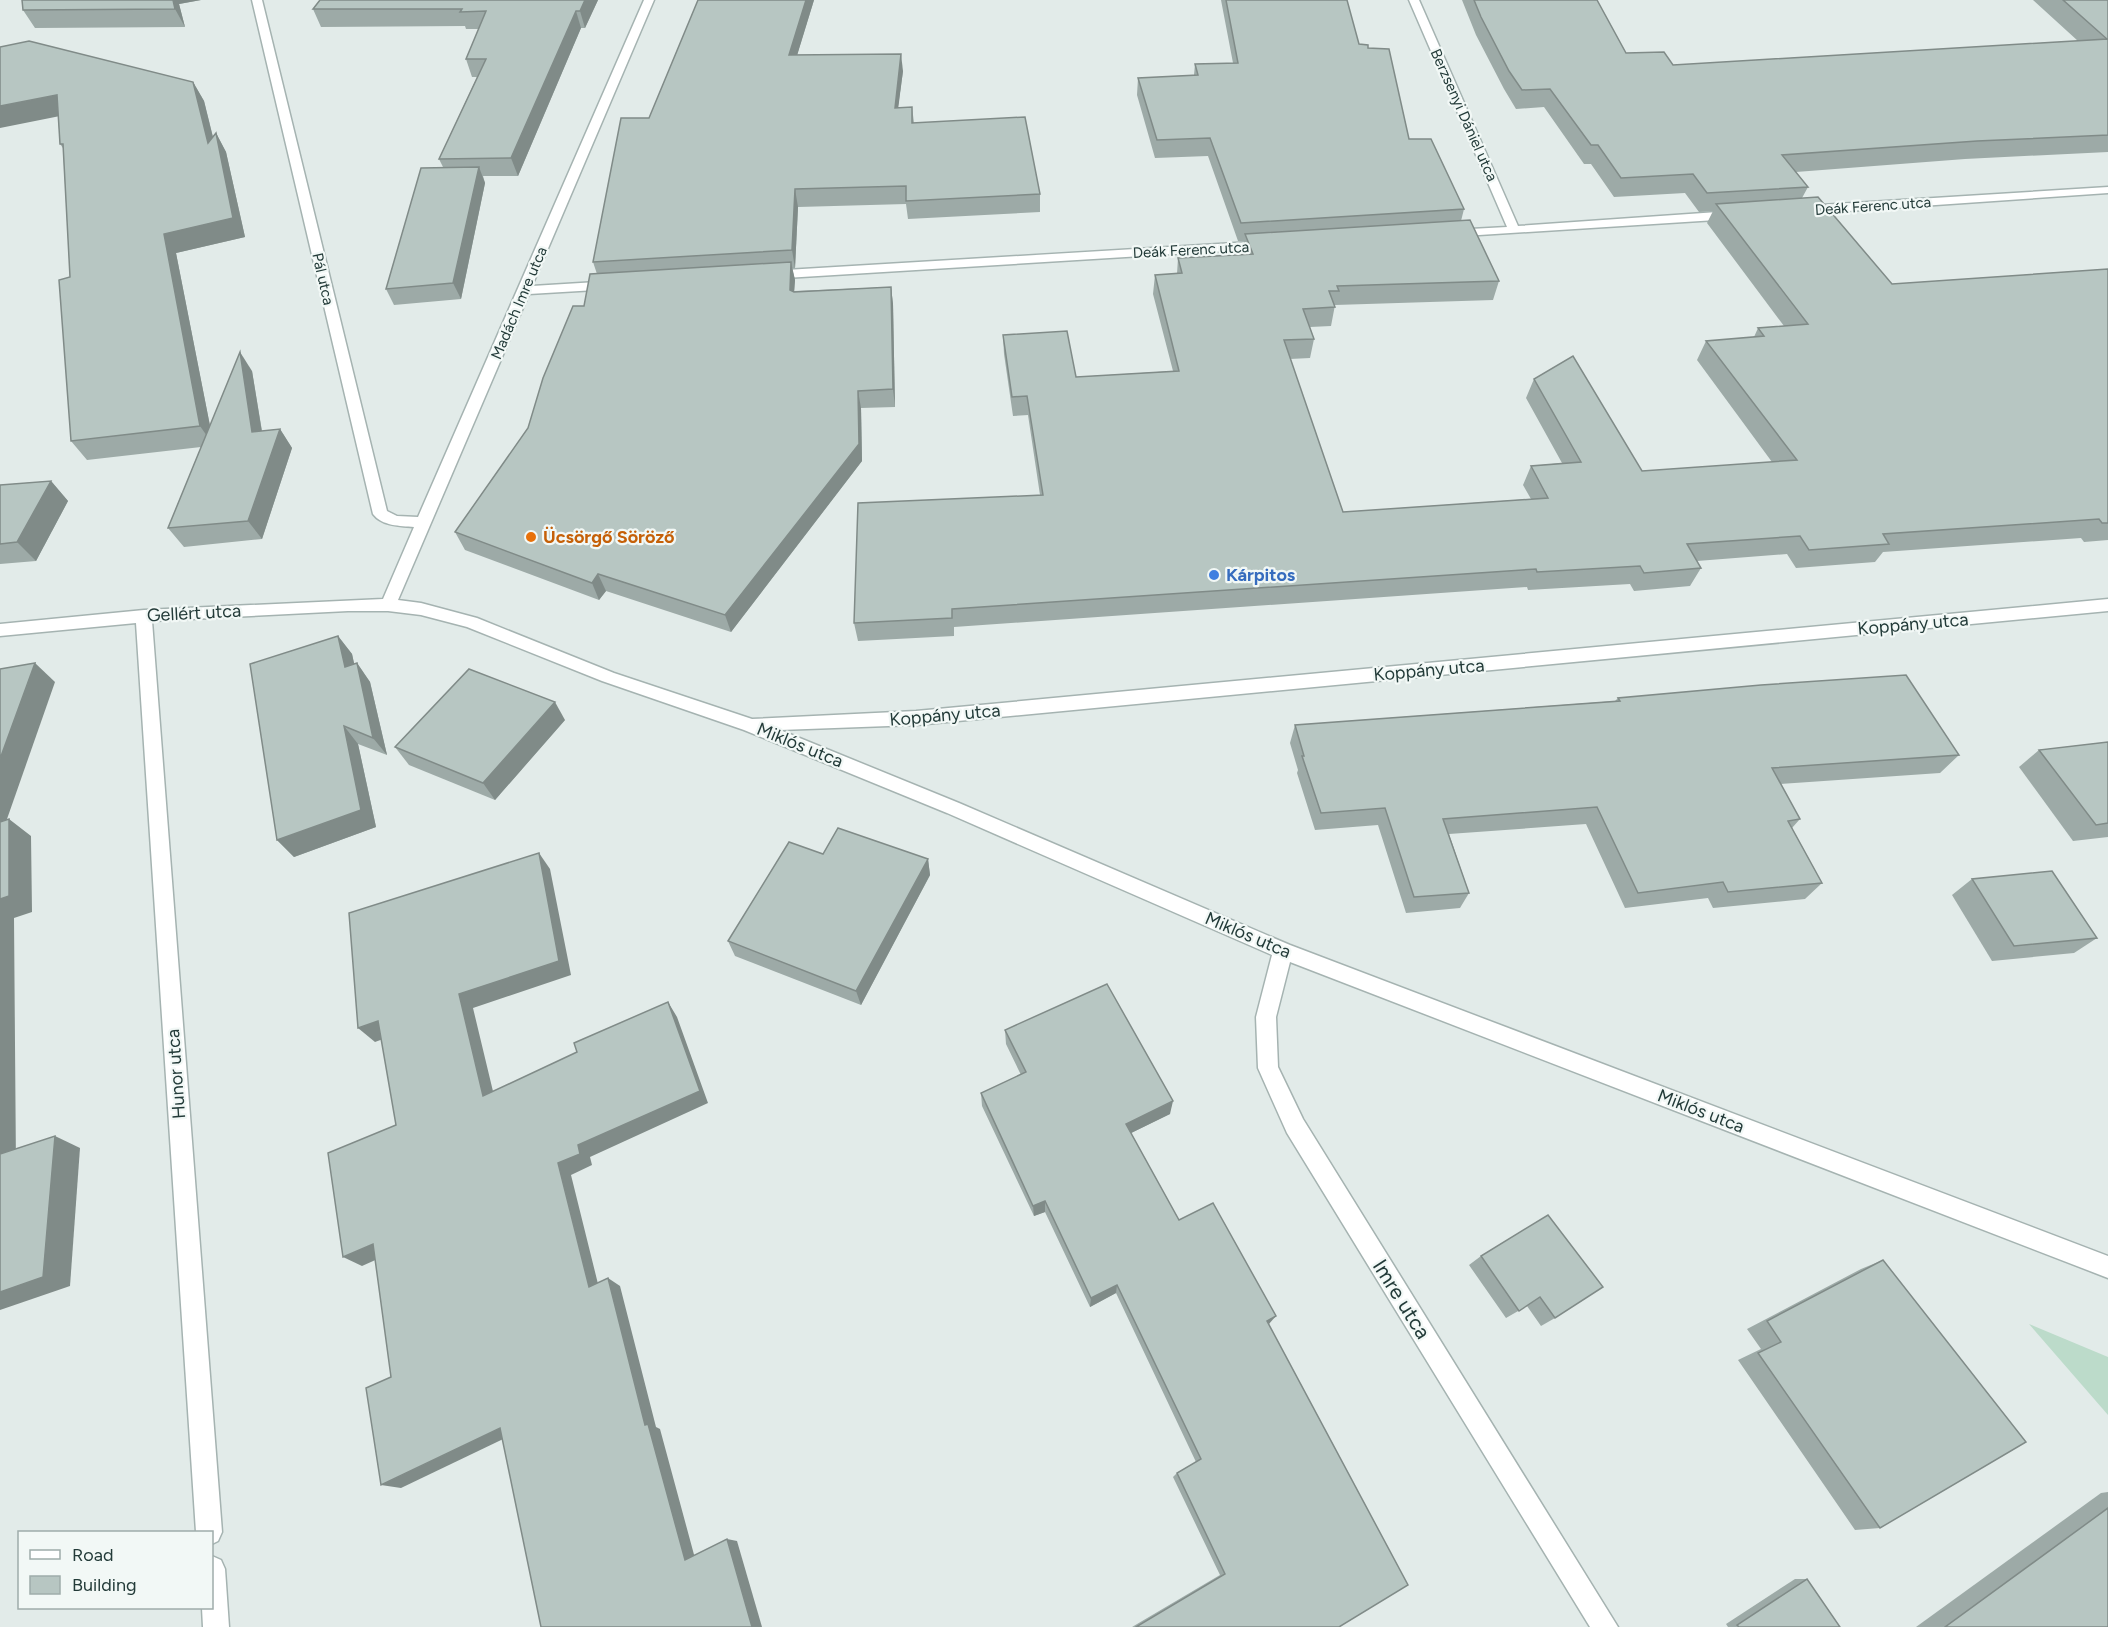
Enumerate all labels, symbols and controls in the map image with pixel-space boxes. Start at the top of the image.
street label: Berzsenyi Dániel utca [1427,46,1501,184]
street label: Deák Ferenc utca [1814,193,1932,219]
street label: Deák Ferenc utca [1132,238,1250,262]
street label: Madách Imre utca [487,244,551,362]
street label: Pál utca [308,251,338,307]
place label: Ücsörgő Söröző [543,526,675,548]
marker: Ücsörgő Söröző [524,530,538,544]
place label: Kárpitos [1226,564,1296,586]
marker: Kárpitos [1207,568,1221,582]
street label: Gellért utca [146,600,242,626]
street label: Koppány utca [1857,608,1969,640]
street label: Koppány utca [1373,654,1485,686]
street label: Koppány utca [889,699,1001,731]
street label: Miklós utca [754,718,846,772]
street label: Miklós utca [1202,907,1294,963]
street label: Hunor utca [162,1028,190,1120]
street label: Miklós utca [1655,1084,1747,1138]
street label: Imre utca [1368,1255,1436,1343]
legend [18,1531,213,1609]
text: Road [72,1544,113,1566]
text: Building [72,1574,137,1596]

